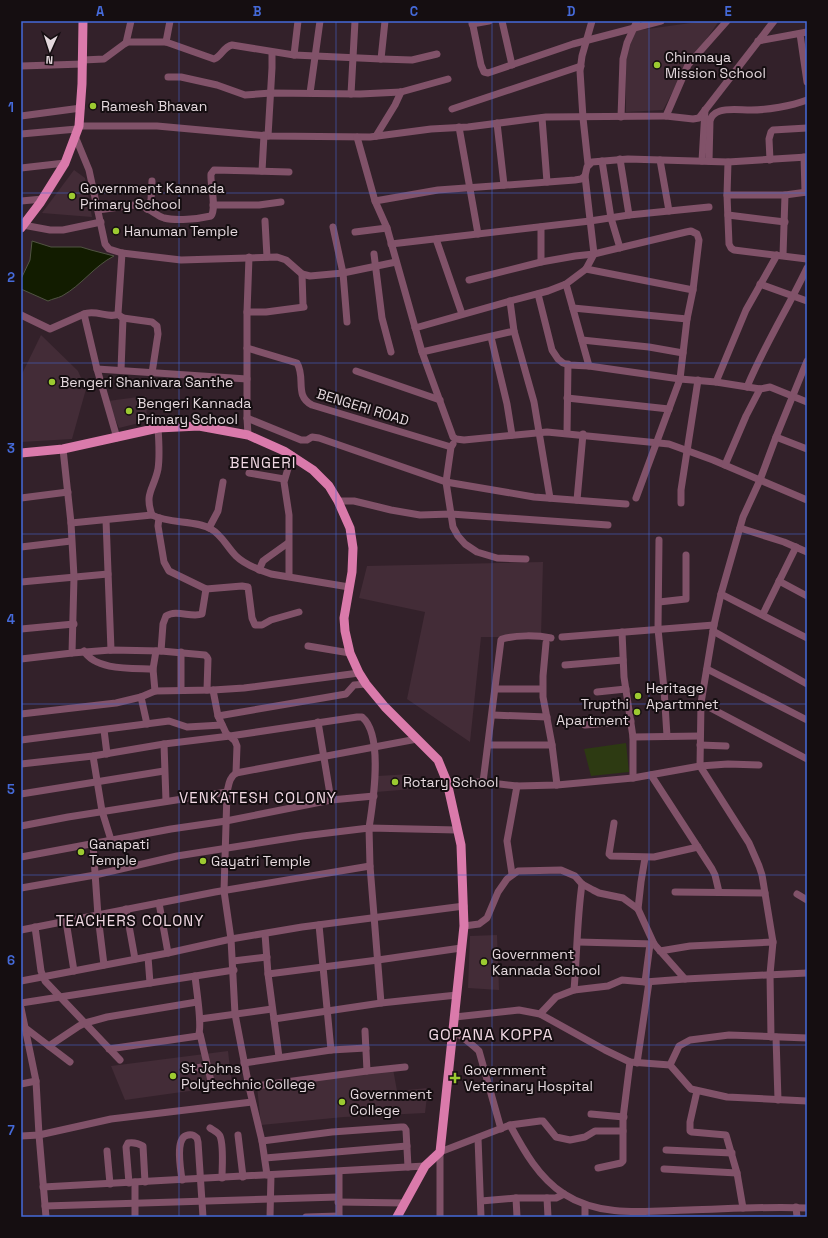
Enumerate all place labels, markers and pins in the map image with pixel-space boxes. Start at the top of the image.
place label: Chinmaya Mission School [665,48,766,82]
marker: Chinmaya Mission School [652,60,662,70]
place label: Ramesh Bhavan [101,97,207,115]
marker: Ramesh Bhavan [88,101,98,111]
place label: Government Kannada Primary School [80,179,224,213]
marker: Government Kannada Primary School [67,191,77,201]
place label: Hanuman Temple [124,222,238,240]
marker: Hanuman Temple [111,226,121,236]
place label: Bengeri Shanivara Santhe [60,373,233,391]
marker: Bengeri Shanivara Santhe [47,377,57,387]
place label: Bengeri Kannada Primary School [137,394,251,428]
marker: Bengeri Kannada Primary School [124,406,134,416]
place label: Heritage Apartmnet [646,679,719,713]
marker: Heritage Apartmnet [633,691,643,701]
place label: Trupthi Apartment [556,695,629,729]
marker: Trupthi Apartment [632,707,642,717]
place label: Rotary School [403,773,498,791]
marker: Rotary School [390,777,400,787]
place label: Ganapati Temple [89,835,149,869]
marker: Ganapati Temple [76,847,86,857]
place label: Gayatri Temple [211,852,311,870]
marker: Gayatri Temple [198,856,208,866]
place label: Government Kannada School [492,945,601,979]
marker: Government Kannada School [479,957,489,967]
place label: St Johns Polytechnic College [181,1059,315,1093]
place label: Government Veterinary Hospital [464,1061,593,1095]
marker: St Johns Polytechnic College [168,1071,178,1081]
marker: Government Veterinary Hospital [449,1072,461,1084]
place label: Government College [350,1085,432,1119]
marker: Government College [337,1097,347,1107]

